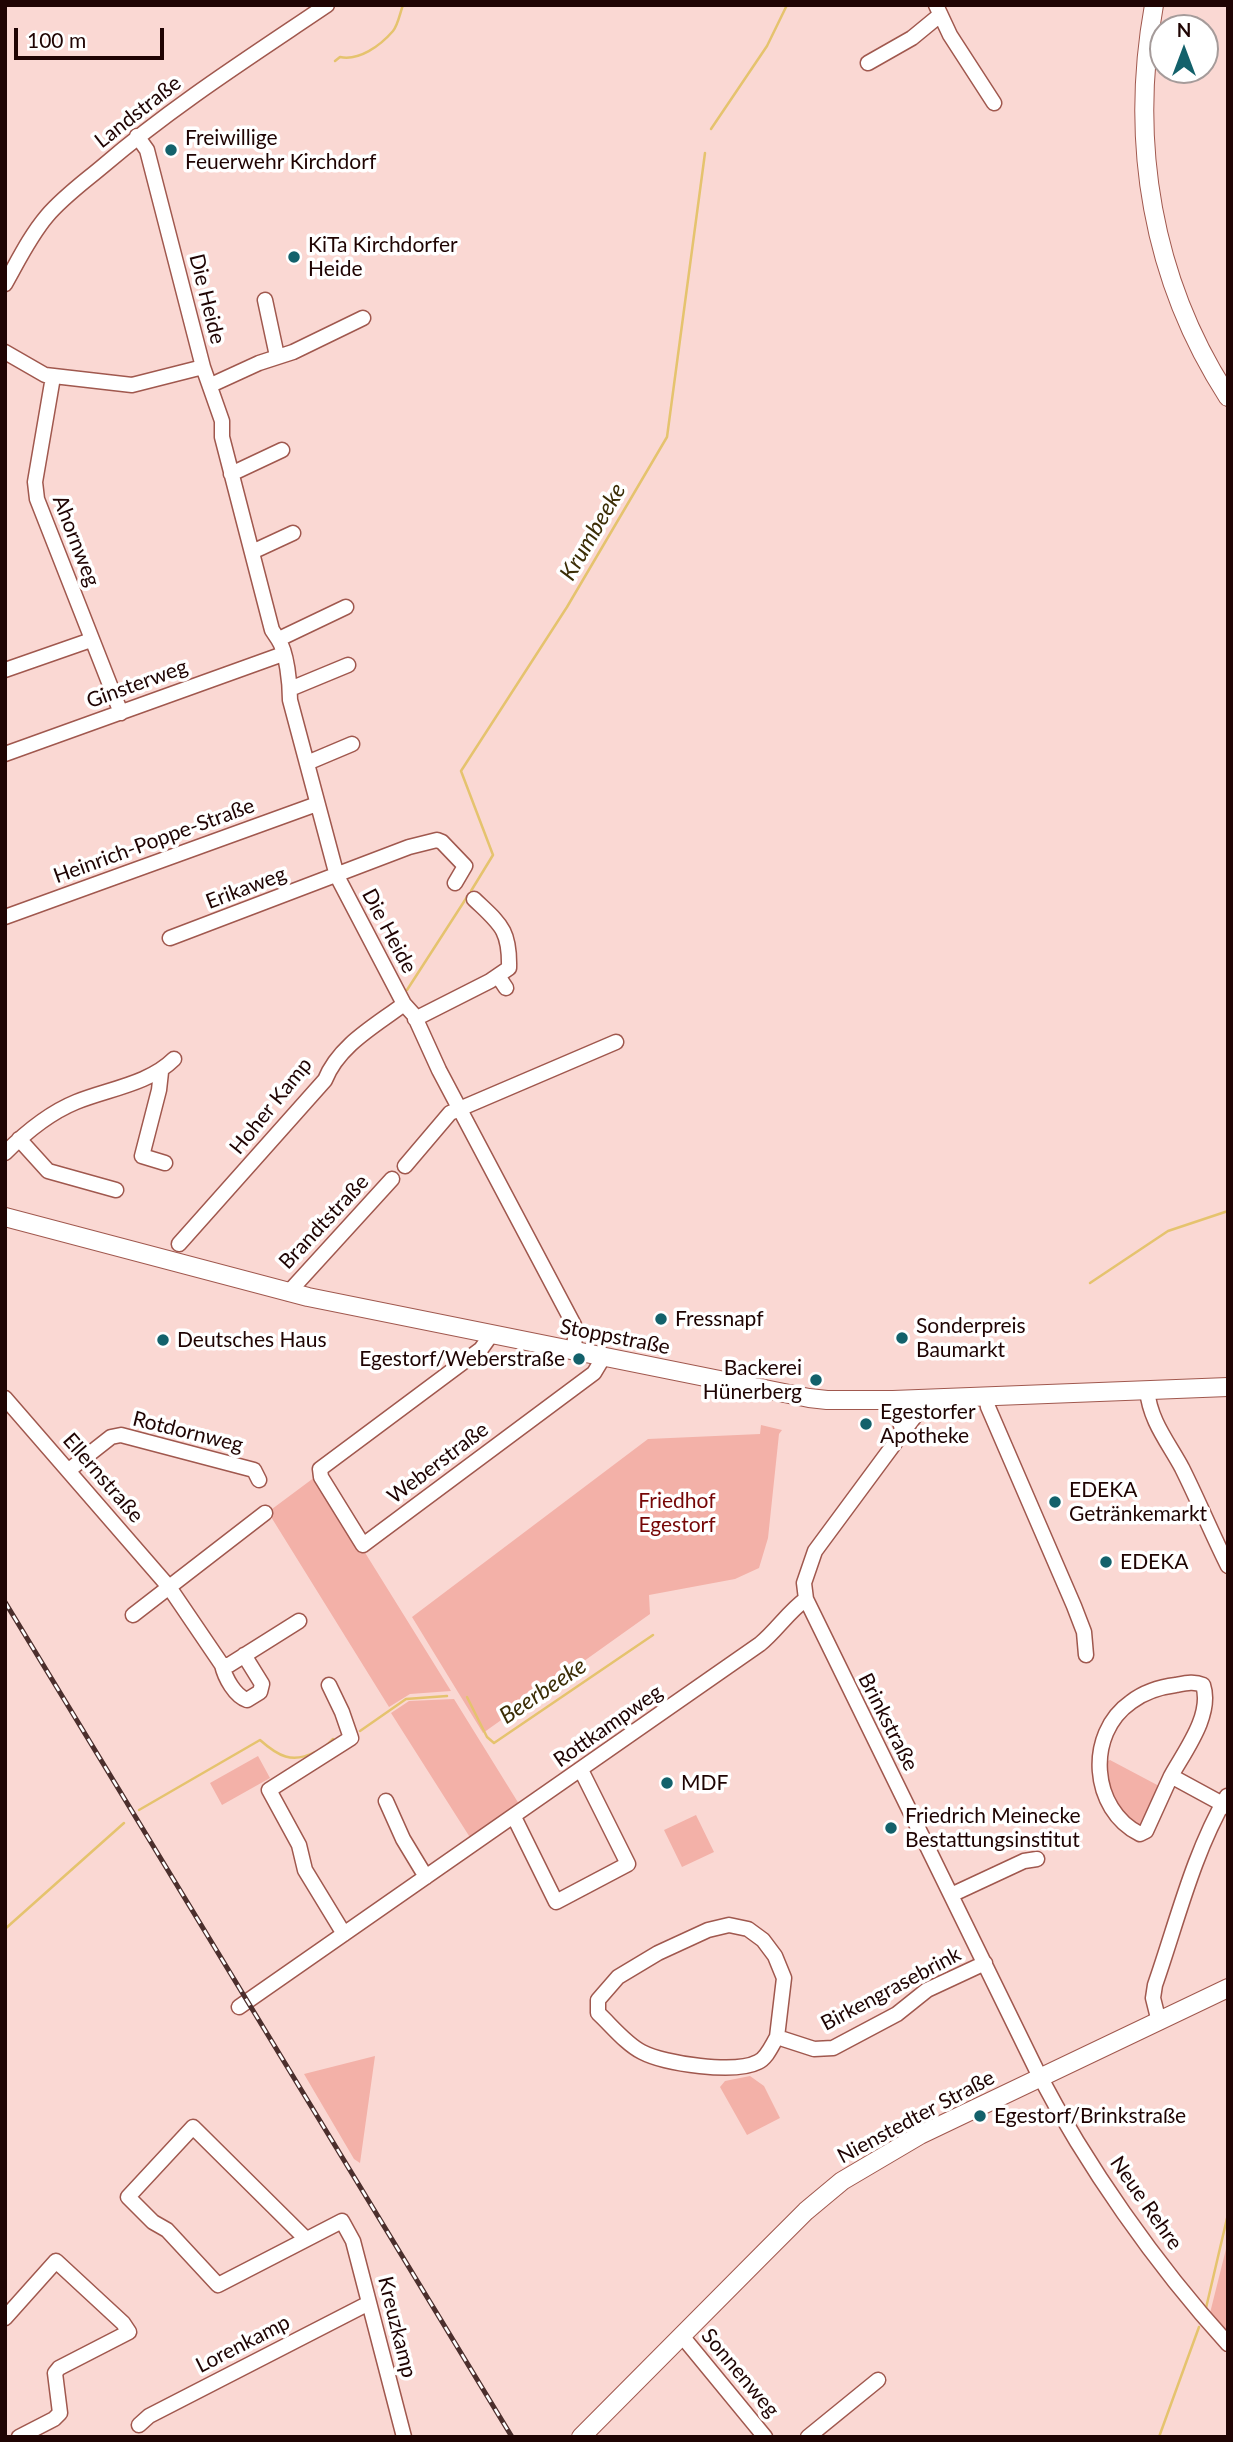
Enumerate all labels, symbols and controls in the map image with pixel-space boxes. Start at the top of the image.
scale bar [18,14,168,58]
north arrow [1149,14,1219,84]
text: N [1177,18,1191,41]
text: 100 m [27,27,86,52]
street label: Landstraße [90,71,186,153]
place label: Freiwillige Feuerwehr Kirchdorf [185,125,376,175]
marker: Freiwillige Feuerwehr Kirchdorf [163,142,179,158]
place label: KiTa Kirchdorfer Heide [308,232,458,282]
marker: KiTa Kirchdorfer Heide [286,249,302,265]
street label: Die Heide [184,251,230,347]
water label: Krumbeeke [554,478,632,586]
street label: Ahornweg [47,492,105,590]
street label: Ginsterweg [83,654,191,714]
street label: Heinrich-Poppe-Straße [50,793,258,889]
street label: Erikaweg [202,861,290,915]
street label: Die Heide [356,884,422,978]
street label: Hoher Kamp [224,1053,318,1159]
street label: Brandtstraße [274,1170,374,1274]
place label: Fressnapf [675,1306,764,1332]
marker: Fressnapf [653,1311,669,1327]
place label: Sonderpreis Baumarkt [916,1313,1026,1363]
street label: Stoppstraße [558,1314,672,1360]
place label: Deutsches Haus [177,1327,326,1353]
marker: Sonderpreis Baumarkt [894,1330,910,1346]
marker: Deutsches Haus [155,1332,171,1348]
place label: Egestorf/Weberstraße [359,1346,565,1372]
marker: Egestorf/Weberstraße [571,1351,587,1367]
place label: Backerei Hünerberg [703,1355,802,1405]
marker: Backerei Hünerberg [808,1372,824,1388]
place label: Egestorfer Apotheke [880,1399,976,1449]
street label: Rotdornweg [130,1406,246,1458]
marker: Egestorfer Apotheke [858,1416,874,1432]
street label: Weberstraße [383,1417,493,1509]
street label: Ellernstraße [57,1428,149,1528]
place label: EDEKA Getränkemarkt [1069,1477,1207,1527]
park label: Friedhof Egestorf [638,1488,716,1538]
marker: EDEKA Getränkemarkt [1047,1494,1063,1510]
place label: EDEKA [1120,1549,1188,1575]
marker: EDEKA [1098,1554,1114,1570]
water label: Beerbeeke [494,1652,592,1730]
street label: Brinkstraße [853,1669,923,1775]
street label: Rottkampweg [549,1679,667,1773]
place label: MDF [681,1770,728,1796]
marker: MDF [659,1775,675,1791]
place label: Friedrich Meinecke Bestattungsinstitut [905,1803,1081,1853]
marker: Friedrich Meinecke Bestattungsinstitut [883,1820,899,1836]
street label: Birkengrasebrink [817,1942,965,2036]
street label: Nienstedter Straße [833,2065,999,2169]
place label: Egestorf/Brinkstraße [994,2103,1186,2129]
marker: Egestorf/Brinkstraße [972,2108,988,2124]
street label: Neue Rehre [1105,2151,1187,2255]
street label: Kreuzkamp [372,2274,422,2380]
street label: Lorenkamp [192,2310,294,2378]
street label: Sonnenweg [696,2324,784,2422]

